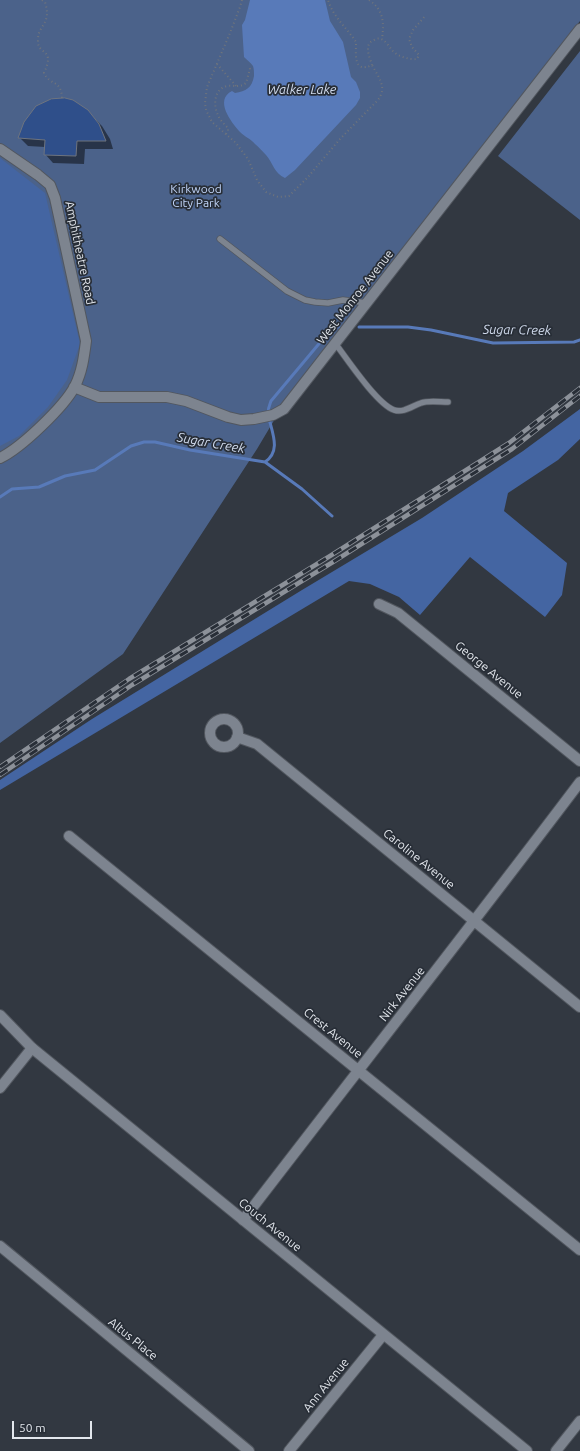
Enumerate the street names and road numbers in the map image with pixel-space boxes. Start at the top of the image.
street label: Amphitheatre Road [62,200,98,306]
street label: West Monroe Avenue [314,247,396,347]
street label: George Avenue [452,638,526,702]
street label: Caroline Avenue [380,826,458,892]
street label: Nirk Avenue [376,964,428,1024]
street label: Crest Avenue [301,1005,365,1061]
street label: Couch Avenue [236,1195,304,1255]
street label: Altus Place [105,1315,161,1363]
street label: Ann Avenue [300,1355,352,1415]

